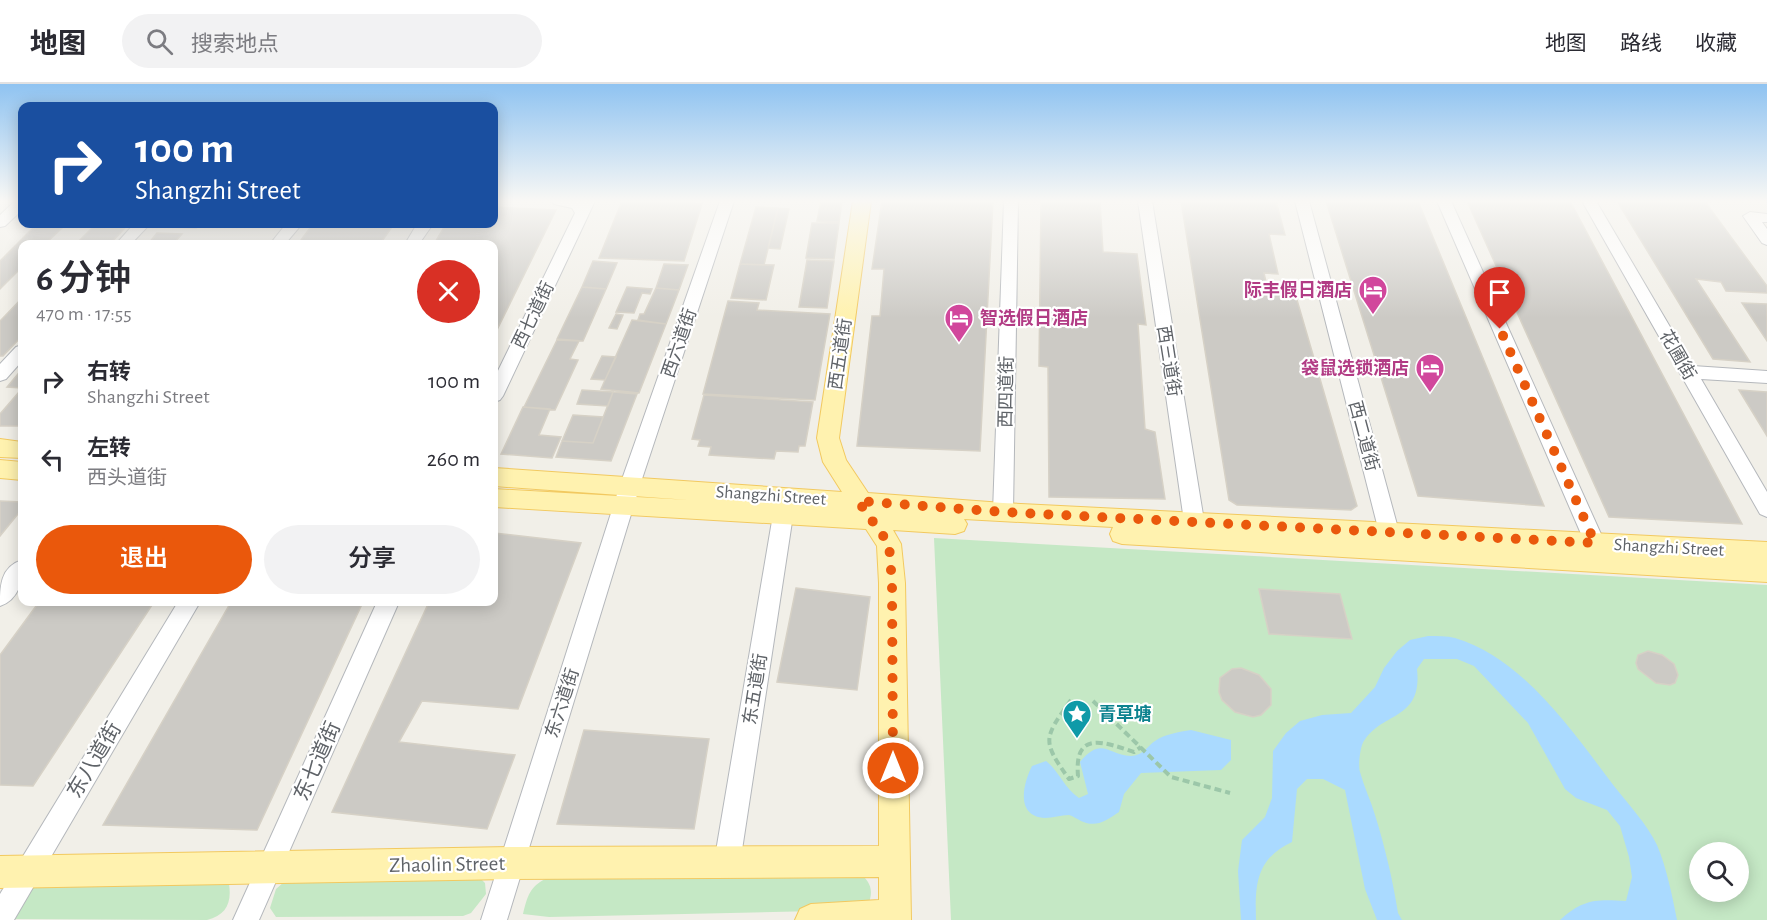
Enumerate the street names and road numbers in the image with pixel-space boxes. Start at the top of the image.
street label: 西七道街 [508,278,558,352]
street label: 西六道街 [658,306,700,380]
street label: 西五道街 [825,317,855,391]
street label: 西三道街 [1153,324,1185,398]
street label: 花圃街 [1656,327,1700,383]
street label: 西四道街 [995,356,1017,428]
street label: 西二道街 [1345,399,1383,473]
street label: Shangzhi Street [715,483,827,509]
street label: Shangzhi Street [1613,536,1725,560]
street label: 东五道街 [739,652,771,726]
street label: 东六道街 [541,666,583,740]
street label: 东八道街 [63,718,125,802]
street label: 东七道街 [290,718,344,804]
street label: Zhaolin Street [389,853,505,876]

